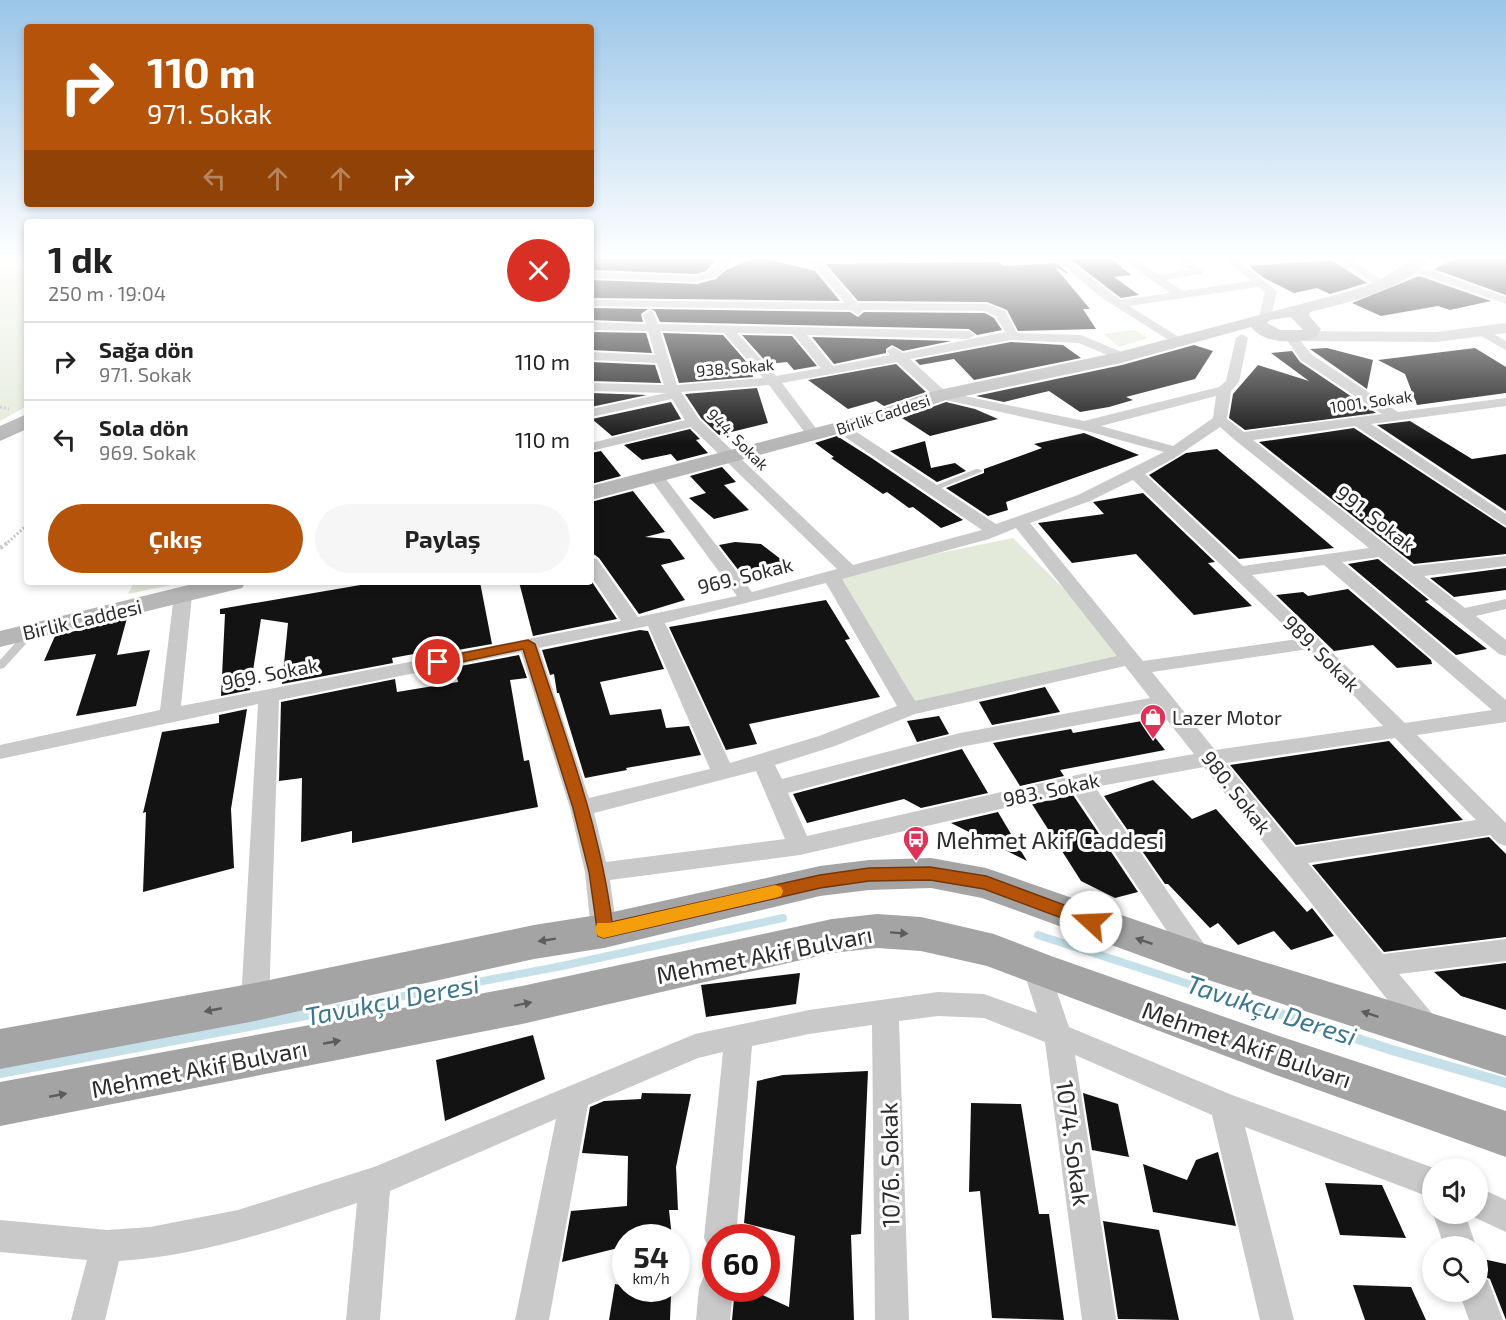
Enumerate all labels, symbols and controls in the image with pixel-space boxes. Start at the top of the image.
text: 110 m [147,46,256,96]
icon: right [48,48,126,126]
text: 971. Sokak [147,97,272,129]
icon: left [198,162,231,195]
icon: ahead [261,162,294,195]
icon: ahead [324,162,357,195]
icon: right [387,162,420,195]
text: 1 dk [48,237,113,280]
button: close [507,239,570,302]
text: 250 m · 19:04 [48,281,166,305]
text: Sağa dön [99,336,194,362]
icon: right [48,345,81,378]
text: 110 m [515,348,570,374]
street label: 938. Sokak [695,354,775,380]
text: 971. Sokak [99,362,192,386]
street label: 1001. Sokak [1329,386,1413,416]
street label: Birlik Caddesi [834,390,932,438]
street label: 944. Sokak [703,404,773,474]
text: Sola dön [99,414,189,440]
icon: left [48,423,81,456]
text: 110 m [515,426,570,452]
text: 969. Sokak [99,440,196,464]
street label: 991. Sokak [1332,480,1420,556]
button: Çıkış [48,504,303,573]
button: Paylaş [315,504,570,573]
street label: 969. Sokak [695,552,795,598]
street label: Birlik Caddesi [20,594,144,644]
street label: 989. Sokak [1279,610,1365,696]
pin [412,636,463,687]
icon: arrive [421,645,454,678]
street label: 969. Sokak [220,652,320,694]
shop icon: Lazer Motor [1138,702,1168,740]
place label: Lazer Motor [1172,705,1282,729]
street label: 980. Sokak [1197,746,1277,838]
street label: 983. Sokak [1001,767,1101,811]
bus stop icon: Mehmet Akif Caddesi [901,824,931,862]
place label: Mehmet Akif Caddesi [936,825,1164,854]
position arrow [1059,890,1123,954]
street label: Mehmet Akif Bulvarı [654,919,874,989]
one-way arrow [890,928,909,937]
one-way arrow [1135,935,1153,945]
one-way arrow [538,936,557,945]
water label: Tavukçu Deresi [302,967,482,1033]
water label: Tavukçu Deresi [1182,967,1361,1053]
street label: Mehmet Akif Bulvarı [1139,995,1355,1093]
one-way arrow [514,999,533,1008]
one-way arrow [203,1006,222,1015]
one-way arrow [1361,1009,1379,1018]
street label: Mehmet Akif Bulvarı [89,1033,309,1103]
one-way arrow [322,1037,341,1046]
street label: 1074. Sokak [1051,1078,1097,1208]
one-way arrow [48,1090,67,1099]
street label: 1076. Sokak [873,1102,905,1228]
map controls [1422,1158,1488,1302]
button: sound [1422,1158,1488,1224]
speed limit sign: 60 [702,1224,780,1302]
button: search [1422,1236,1488,1302]
text: 54 [633,1238,669,1274]
text: km/h [632,1269,670,1287]

